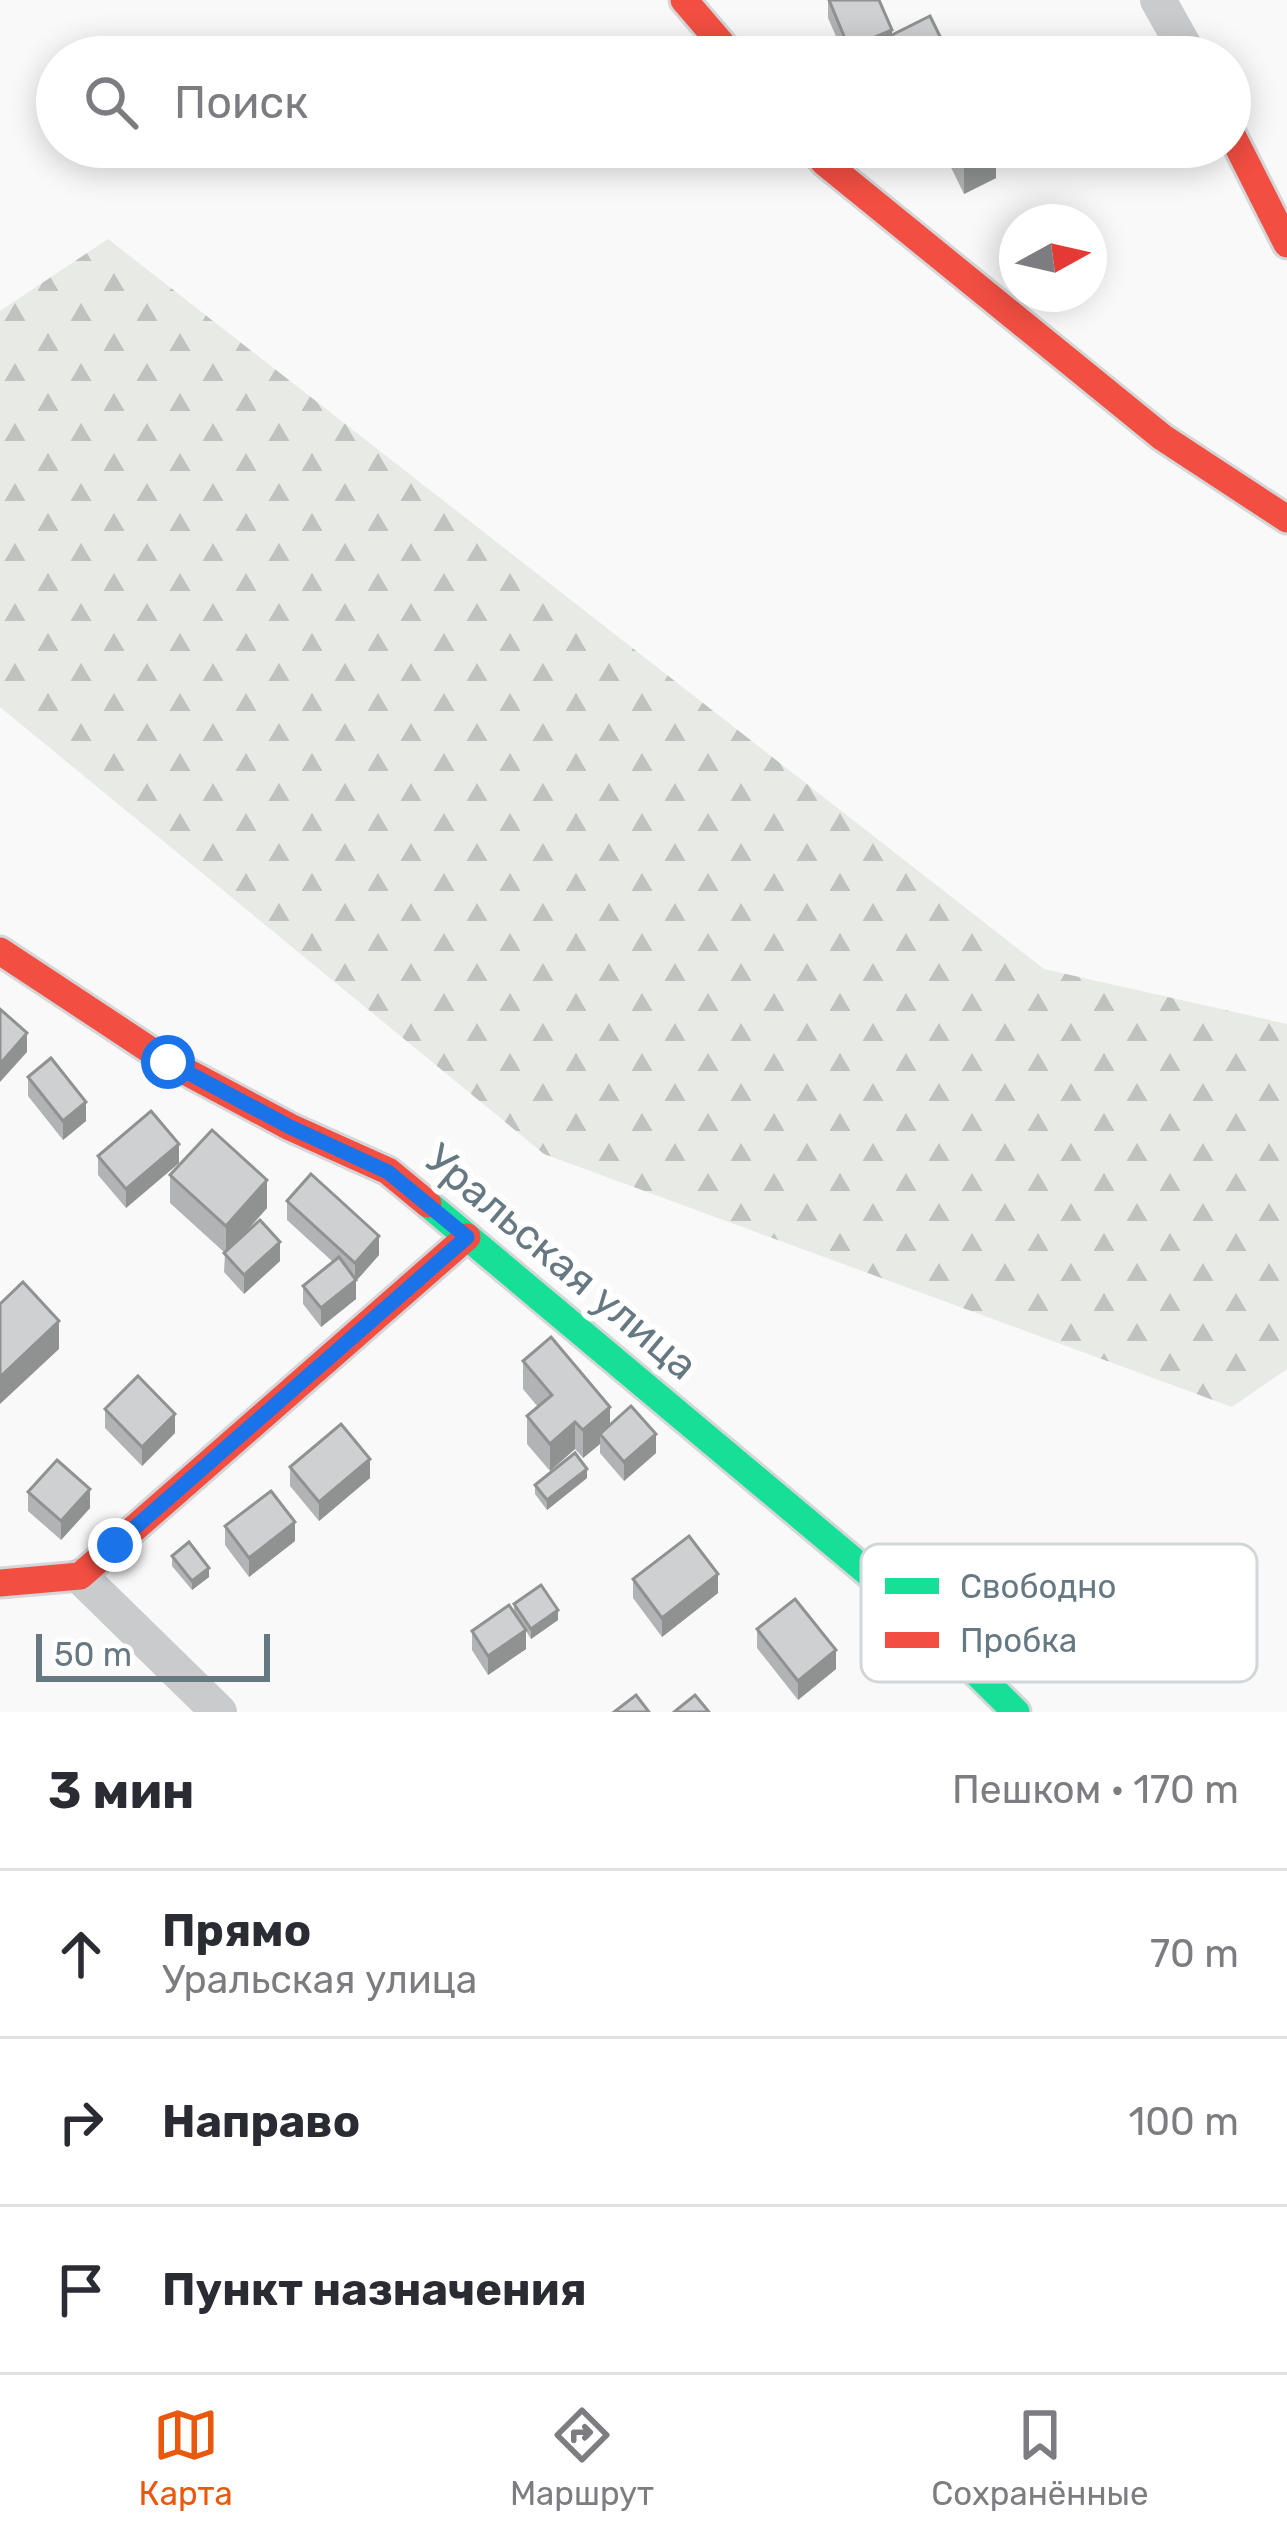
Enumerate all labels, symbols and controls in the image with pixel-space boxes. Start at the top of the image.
search box [36,36,1251,168]
icon: search [78,69,144,135]
text: Поиск [174,76,308,129]
north arrow [999,204,1107,312]
route start [141,1035,195,1089]
street label: Уральская улица [415,1134,707,1390]
route end [88,1518,142,1572]
legend [861,1544,1257,1682]
text: Свободно [960,1567,1116,1606]
text: Пробка [960,1621,1077,1660]
scale bar [36,1628,270,1681]
text: 50 m [54,1635,132,1674]
text: 3 мин [48,1760,194,1821]
text: Пешком · 170 m [952,1767,1239,1813]
text: Прямо [162,1904,311,1957]
icon: ahead [48,1921,114,1987]
text: 70 m [1150,1931,1239,1977]
text: Уральская улица [162,1957,477,2003]
icon: right [48,2089,114,2155]
text: Направо [162,2095,360,2148]
text: 100 m [1129,2099,1239,2145]
icon: arrive [48,2257,114,2323]
text: Пункт назначения [162,2263,587,2316]
tab: Карта [139,2402,233,2513]
tab: Маршрут [510,2402,654,2513]
tab: Сохранённые [931,2402,1148,2513]

